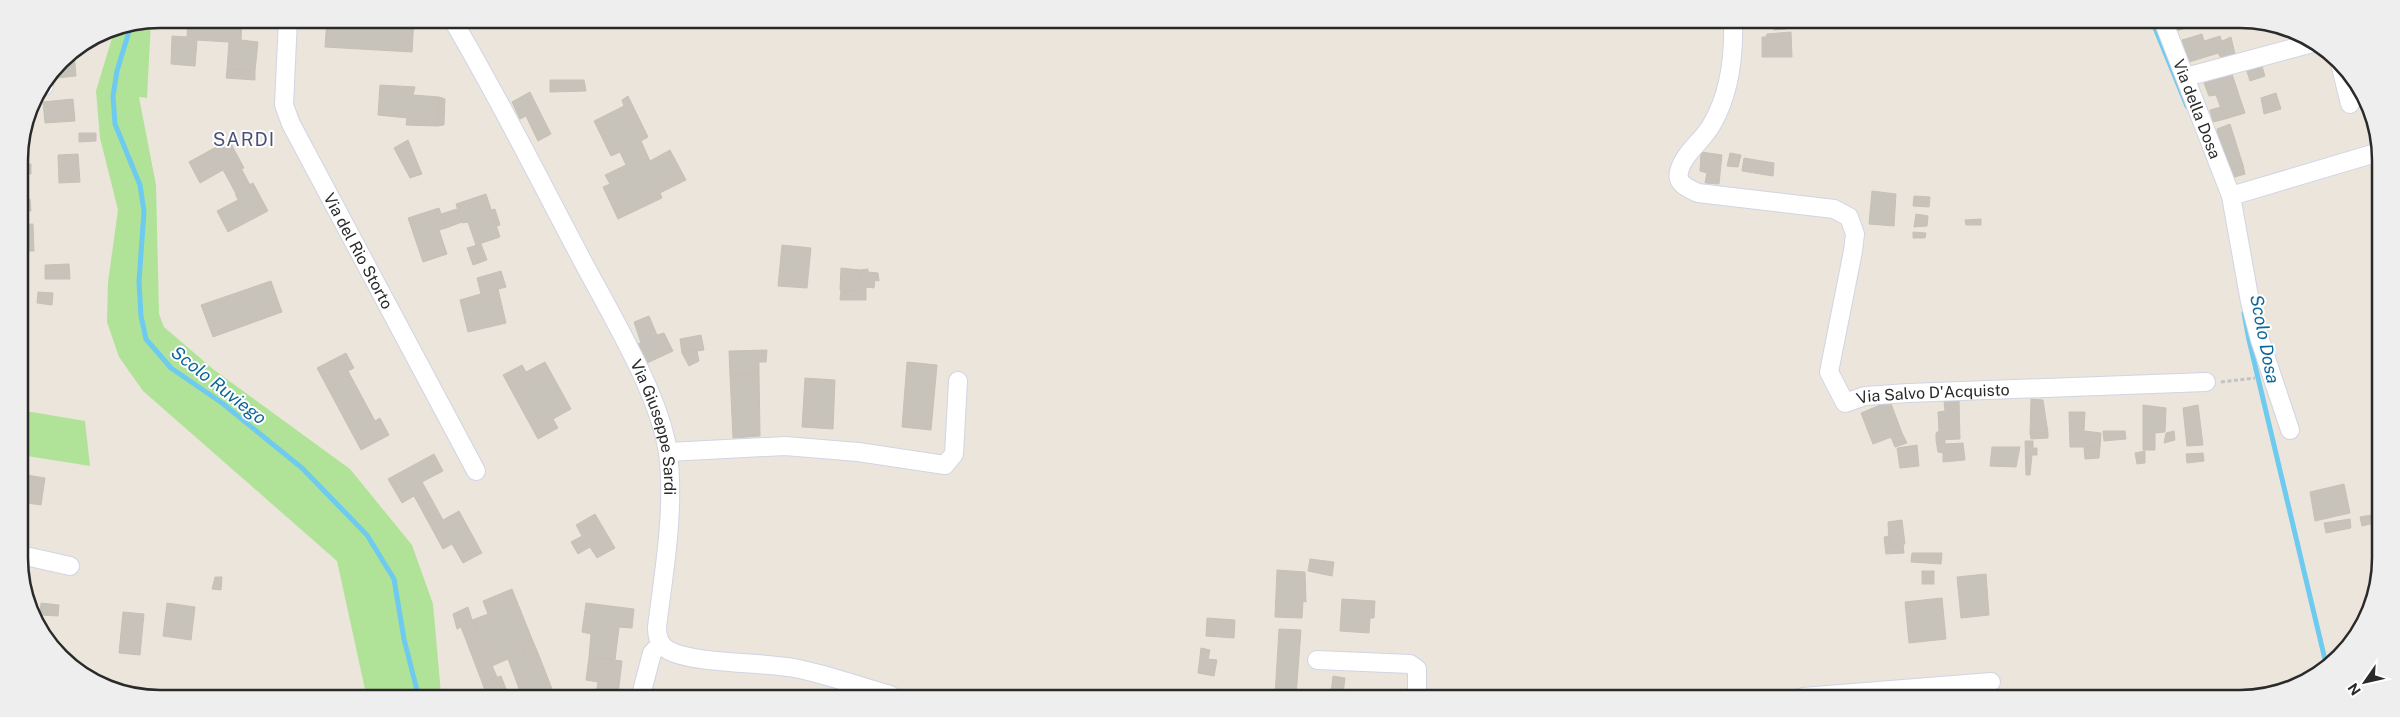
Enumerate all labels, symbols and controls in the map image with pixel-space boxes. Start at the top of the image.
street label: Via della Dosa [2169,56,2225,161]
district label: SARDI [213,128,275,150]
street label: Via del Rio Storto [320,189,397,312]
water label: Scolo Dosa [2246,293,2284,385]
water label: Scolo Ruviego [167,341,271,429]
street label: Via Giuseppe Sardi [627,356,680,495]
street label: Via Salvo D'Acquisto [1854,380,2010,408]
north arrow [2340,657,2390,707]
text: N [2345,680,2364,698]

